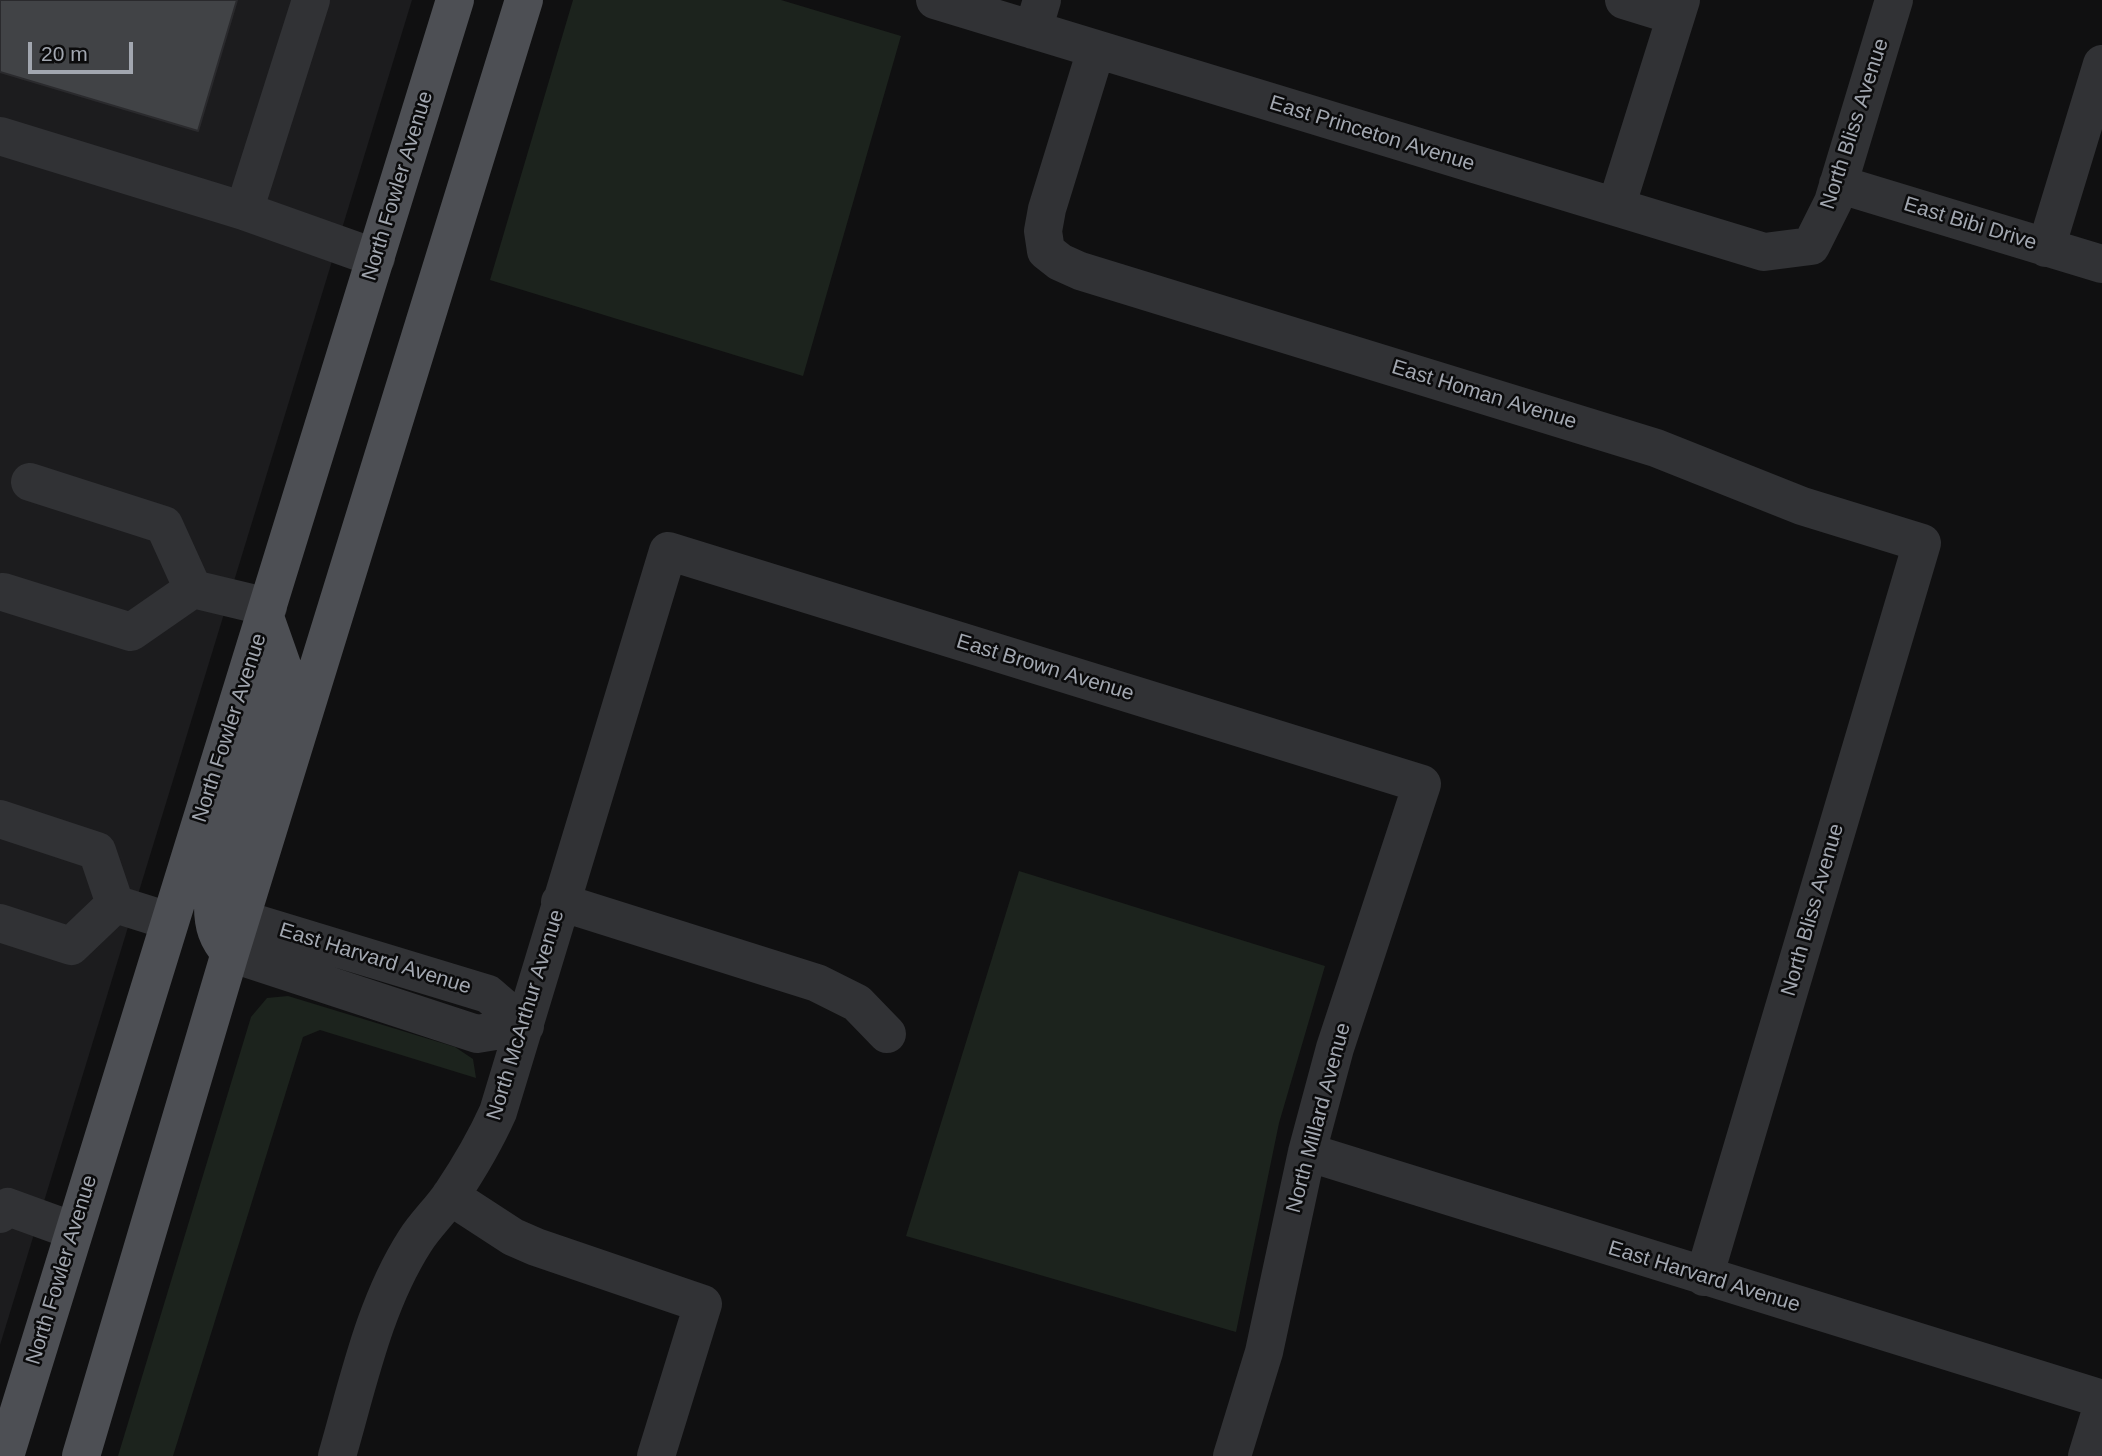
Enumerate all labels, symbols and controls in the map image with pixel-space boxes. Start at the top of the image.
scale bar [32,28,136,72]
street label: North Bliss Avenue [1815,35,1895,213]
text: 20 m [41,42,88,65]
street label: North Fowler Avenue [357,88,439,284]
street label: East Princeton Avenue [1266,91,1478,177]
street label: East Bibi Drive [1900,192,2040,256]
street label: East Homan Avenue [1388,355,1580,435]
street label: East Brown Avenue [953,629,1137,707]
street label: North Fowler Avenue [188,630,272,826]
street label: North Bliss Avenue [1776,821,1850,999]
street label: North McArthur Avenue [482,907,570,1123]
street label: East Harvard Avenue [276,918,474,1000]
street label: North Millard Avenue [1282,1020,1356,1216]
street label: North Fowler Avenue [21,1172,103,1368]
street label: East Harvard Avenue [1605,1236,1803,1318]

